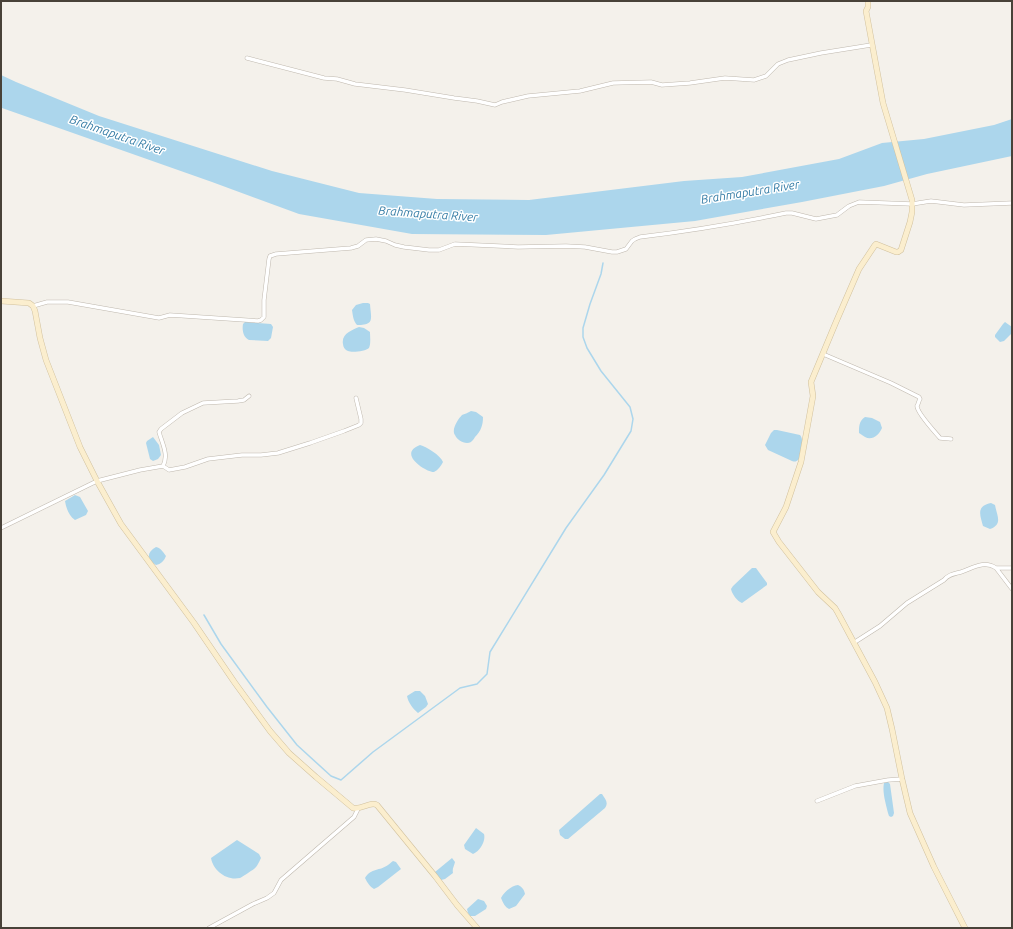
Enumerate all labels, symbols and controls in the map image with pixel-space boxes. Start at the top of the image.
water label: Brahmaputra River [68,112,167,157]
water label: Brahmaputra River [700,177,801,206]
water label: Brahmaputra River [378,204,479,223]

